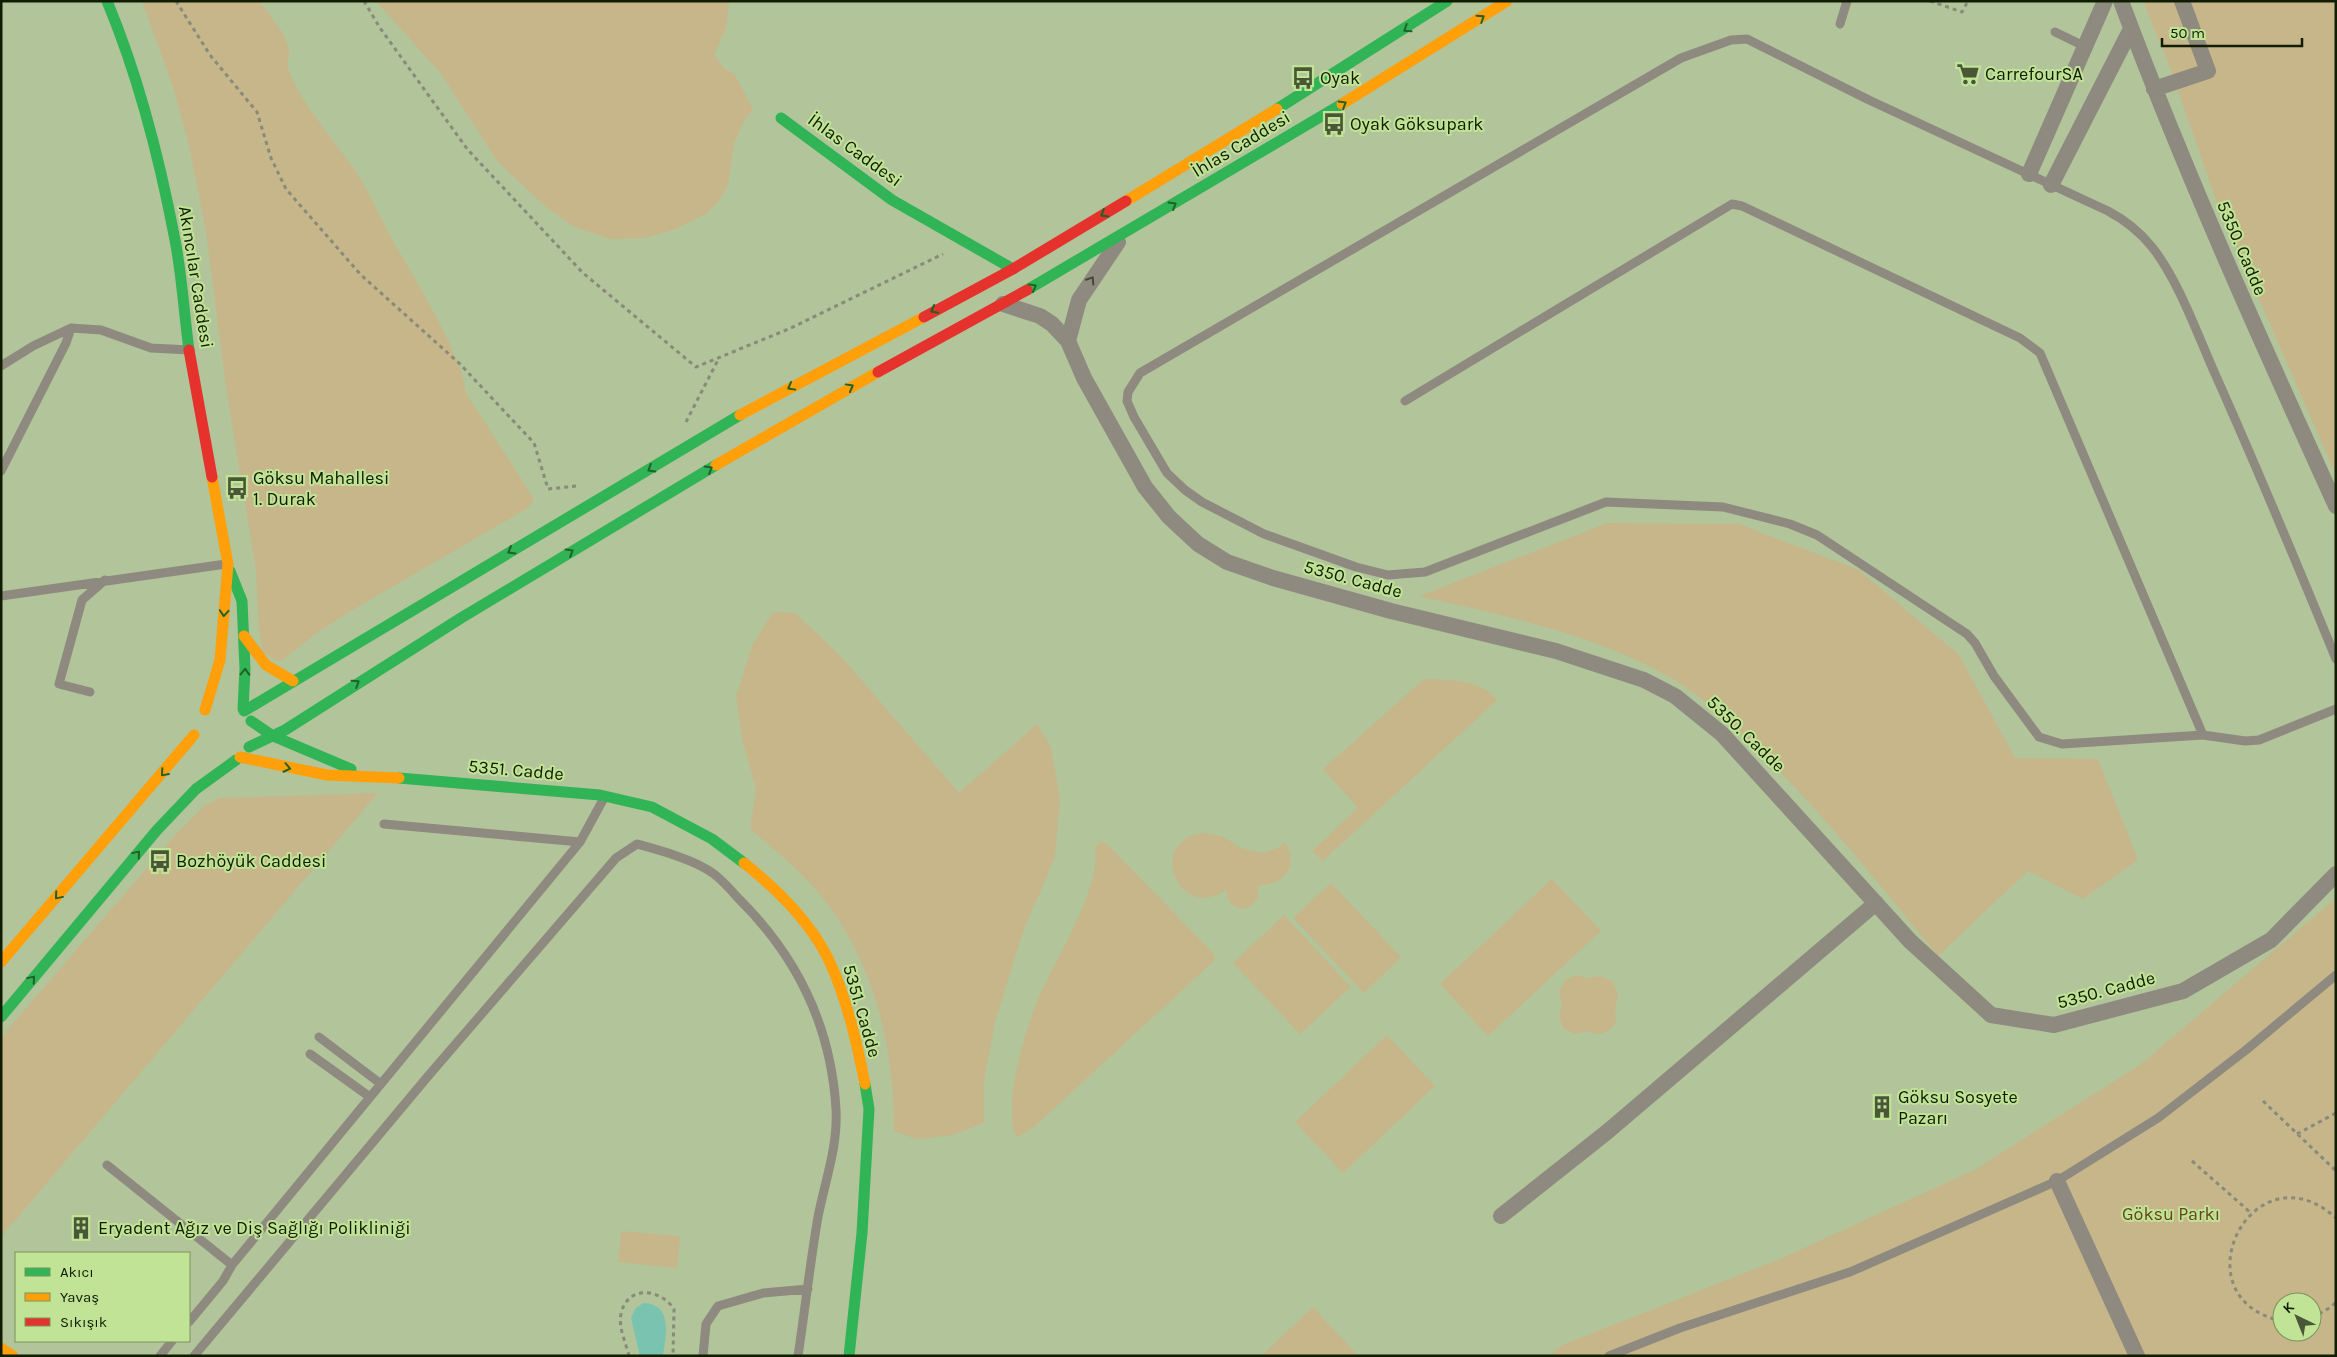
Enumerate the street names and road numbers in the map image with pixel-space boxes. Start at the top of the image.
street label: İhlas Caddesi [1188,106,1294,182]
street label: İhlas Caddesi [804,108,906,192]
street label: 5350. Cadde [2212,197,2272,299]
street label: Akıncılar Caddesi [174,204,218,350]
street label: 5350. Cadde [1302,555,1404,603]
street label: 5350. Cadde [1702,691,1790,777]
street label: 5351. Cadde [467,755,565,785]
street label: 5351. Cadde [838,962,886,1060]
street label: 5350. Cadde [2055,966,2157,1014]

